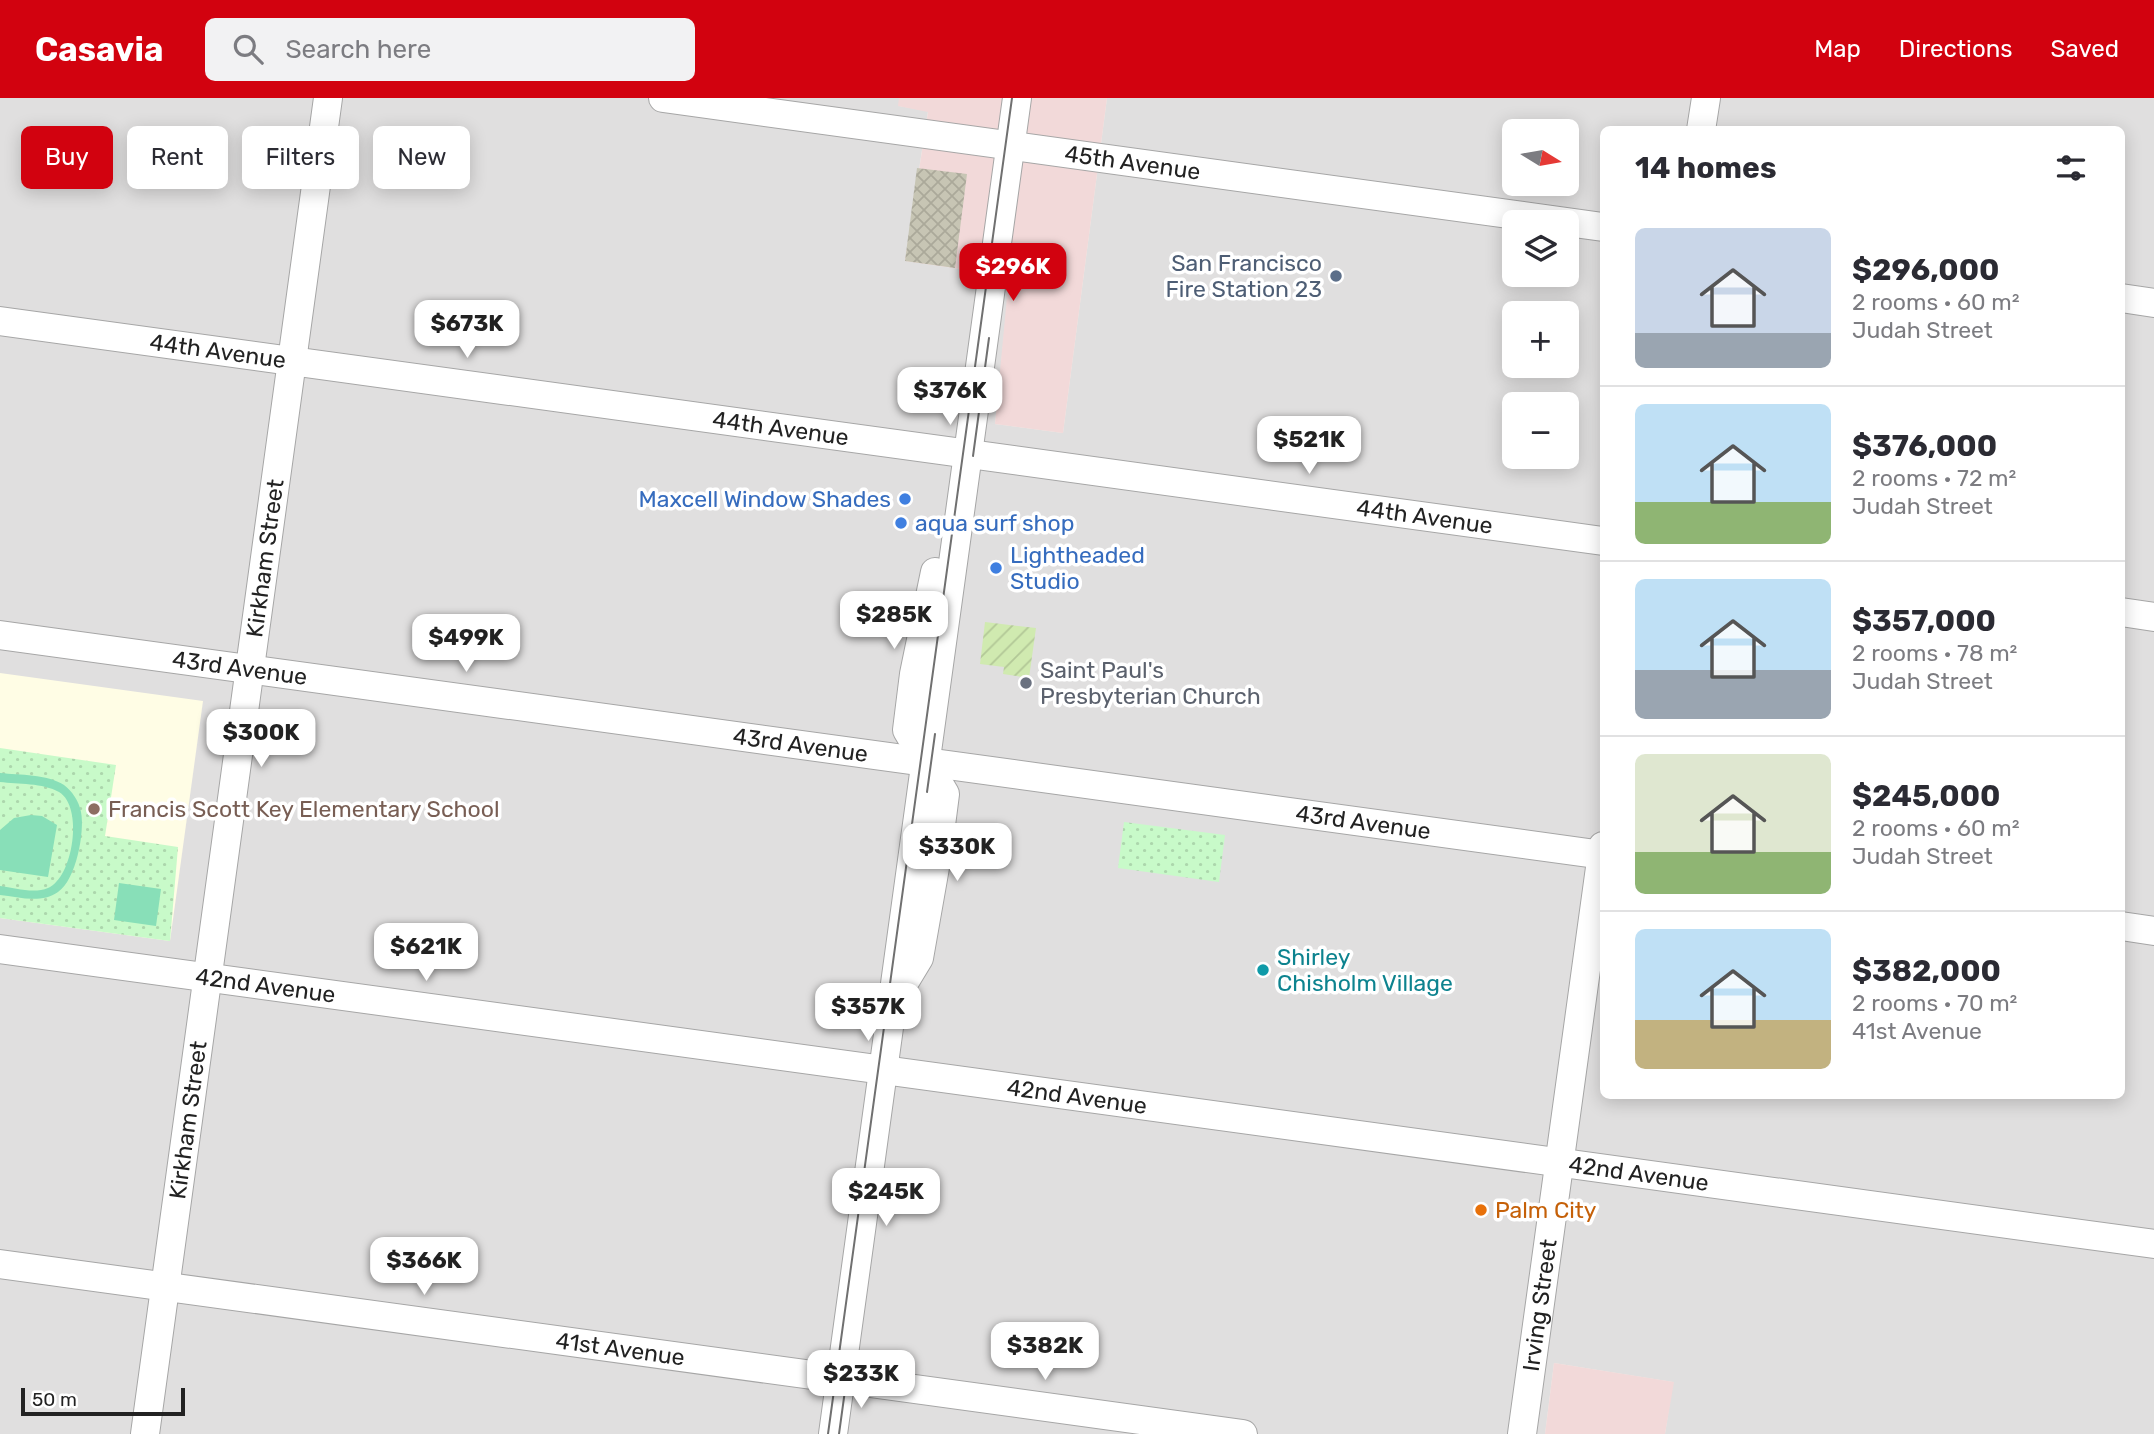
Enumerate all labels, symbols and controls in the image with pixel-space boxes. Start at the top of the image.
search box [205,18,695,81]
text: Casavia [35,30,163,69]
icon: search [229,30,267,68]
text: Search here [285,34,431,65]
text: Map [1814,35,1861,63]
text: Directions [1899,35,2012,63]
text: Saved [2050,35,2119,63]
north arrow [1502,119,1578,196]
map controls [1502,119,1579,469]
chip: Buy [21,126,113,189]
chip: Rent [127,126,228,189]
chip: Filters [242,126,359,189]
chip: New [373,126,470,189]
street label: 45th Avenue [1063,139,1202,186]
icon: filters [2052,149,2090,187]
text: 14 homes [1635,150,1777,186]
button: layers [1502,210,1579,287]
pin: $296K [964,244,1062,303]
place label: San Francisco Fire Station 23 [1165,249,1322,303]
text: $296K [975,252,1051,280]
text: $296,000 [1852,252,2000,288]
icon: home [1691,256,1775,340]
marker: San Francisco Fire Station 23 [1328,268,1344,284]
text: 2 rooms · 60 m² [1852,288,2020,316]
pin: $673K [418,300,516,360]
button: + [1502,301,1579,378]
text: $673K [430,309,504,337]
text: Judah Street [1852,316,1993,344]
street label: 44th Avenue [148,328,288,374]
pin: $376K [901,368,999,427]
text: $376K [913,376,987,404]
button: − [1502,392,1579,469]
street label: 44th Avenue [711,405,851,451]
pin: $521K [1260,416,1358,476]
text: $521K [1273,425,1345,453]
text: $376,000 [1852,428,1997,464]
icon: home [1691,432,1775,516]
text: 2 rooms · 72 m² [1852,464,2016,492]
street label: Kirkham Street [240,477,290,639]
place label: Maxcell Window Shades [639,485,891,513]
marker: Maxcell Window Shades [897,491,913,507]
text: Judah Street [1852,492,1993,520]
street label: 44th Avenue [1355,493,1495,540]
place label: aqua surf shop [915,509,1075,537]
marker: aqua surf shop [893,515,909,531]
place label: Lightheaded Studio [1010,541,1145,595]
marker: Lightheaded Studio [988,560,1004,576]
pin: $285K [845,592,943,651]
text: $285K [856,600,932,628]
text: $357,000 [1852,603,1996,639]
icon: home [1691,607,1775,691]
pin: $499K [417,614,515,674]
text: $499K [428,623,504,651]
text: 2 rooms · 78 m² [1852,639,2017,667]
street label: 43rd Avenue [170,645,309,691]
place label: Saint Paul's Presbyterian Church [1040,656,1261,710]
text: Judah Street [1852,667,1993,695]
marker: Saint Paul's Presbyterian Church [1018,675,1034,691]
pin: $300K [212,710,310,769]
text: $300K [222,718,300,746]
street label: 43rd Avenue [731,722,870,768]
text: $245,000 [1852,778,2000,814]
icon: home [1691,782,1775,866]
place label: Francis Scott Key Elementary School [108,795,500,823]
street label: 43rd Avenue [1294,799,1432,845]
marker: Francis Scott Key Elementary School [86,801,102,817]
text: 2 rooms · 60 m² [1852,814,2020,842]
pin: $330K [908,824,1006,883]
text: $330K [919,832,995,860]
text: Judah Street [1852,842,1993,870]
pin: $621K [377,924,475,983]
text: $621K [390,932,462,960]
place label: Shirley Chisholm Village [1277,943,1453,997]
text: $382,000 [1852,953,2001,989]
icon: home [1691,957,1775,1041]
street label: 42nd Avenue [194,962,337,1009]
marker: Shirley Chisholm Village [1255,962,1271,978]
pin: $357K [819,984,917,1043]
text: 2 rooms · 70 m² [1852,989,2017,1017]
text: $357K [831,992,905,1020]
text: 41st Avenue [1852,1017,1982,1045]
street label: Kirkham Street [163,1039,213,1201]
street label: 42nd Avenue [1005,1073,1149,1120]
street label: 42nd Avenue [1567,1150,1711,1197]
pin: $245K [837,1168,935,1228]
text: $245K [848,1177,924,1205]
place label: Palm City [1495,1196,1597,1224]
marker: Palm City [1473,1202,1489,1218]
street label: Irving Street [1517,1237,1563,1373]
pin: $366K [375,1238,473,1297]
text: $366K [386,1246,462,1274]
pin: $382K [996,1322,1094,1382]
street label: 41st Avenue [554,1326,687,1372]
text: $382K [1007,1331,1083,1359]
pin: $233K [812,1350,910,1410]
text: $233K [823,1359,899,1387]
scale bar [21,1385,186,1417]
text: 50 m [32,1388,77,1411]

